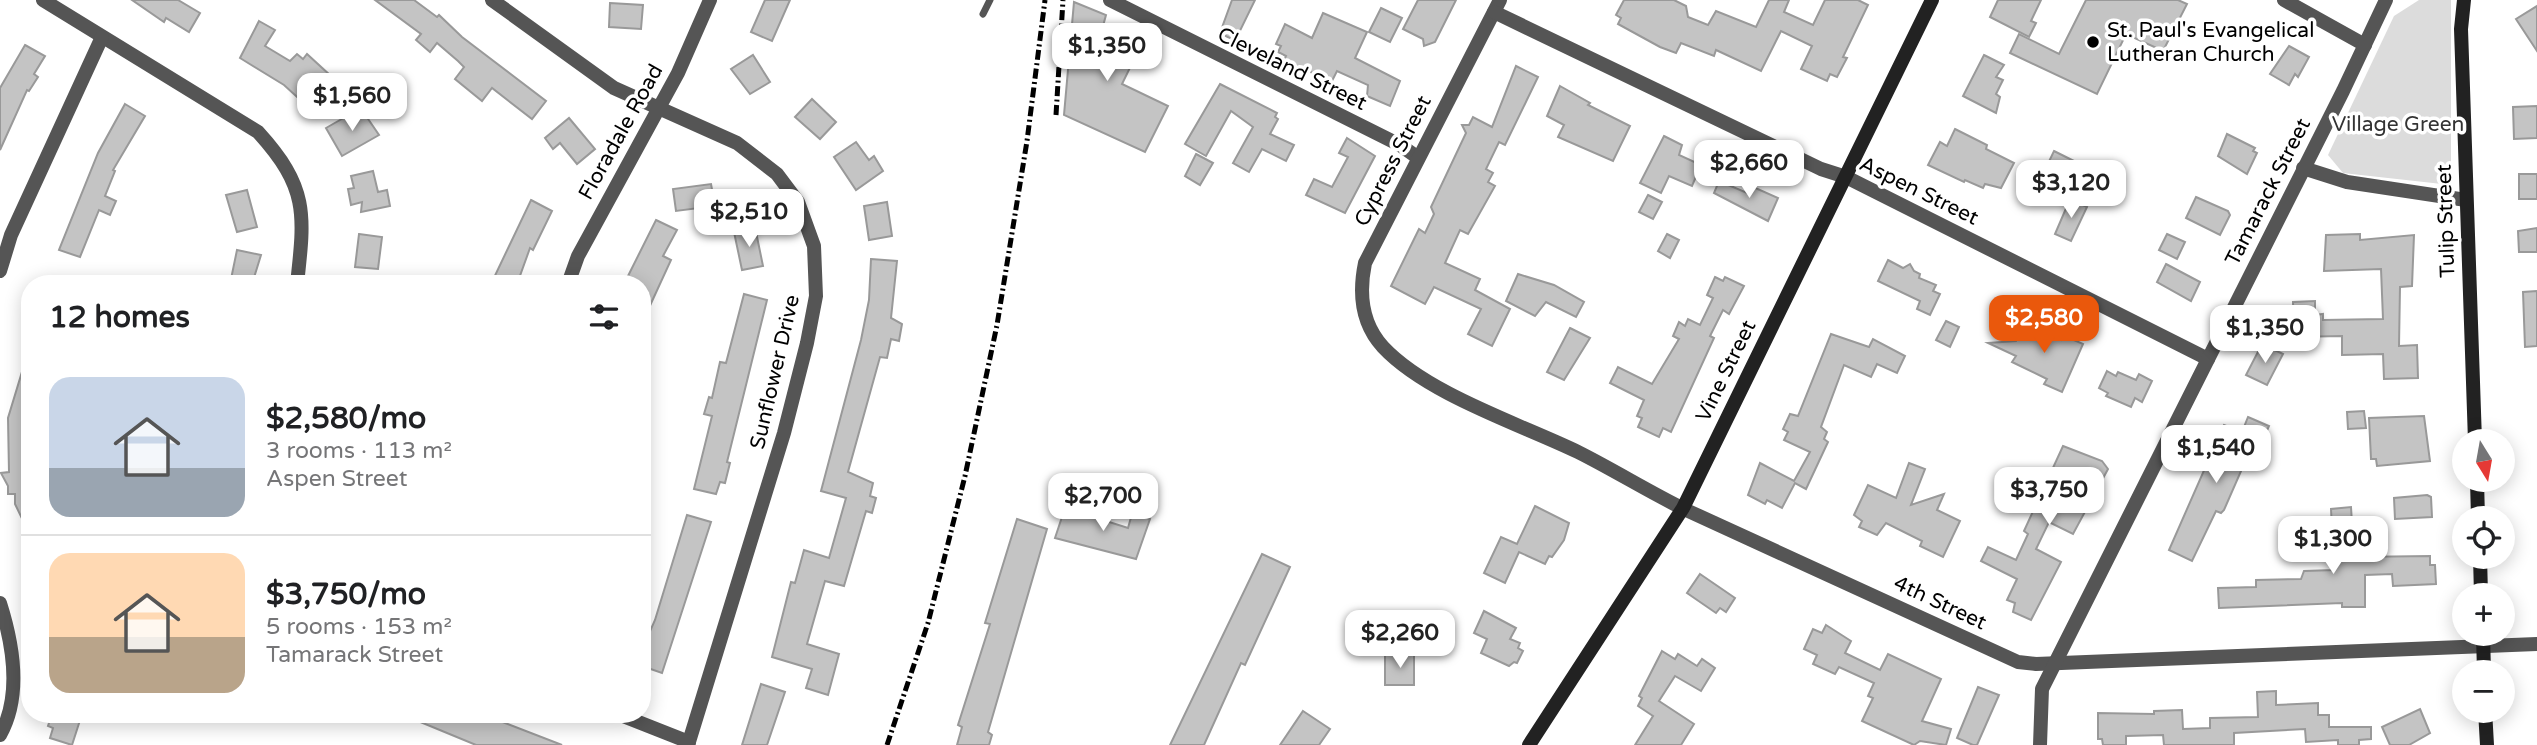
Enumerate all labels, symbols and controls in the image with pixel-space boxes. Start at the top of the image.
place label: St. Paul's Evangelical Lutheran Church [2107,18,2314,67]
street label: Cleveland Street [1213,22,1371,116]
pin: $1,350 [1050,24,1164,83]
text: $1,350 [1068,32,1146,60]
marker: St. Paul's Evangelical Lutheran Church [2085,34,2101,50]
street label: Floradale Road [573,60,669,204]
pin: $1,560 [295,74,409,133]
text: $1,560 [313,82,391,110]
street label: Cypress Street [1349,91,1437,231]
park label: Village Green [2332,112,2464,137]
street label: Tamarack Street [2220,114,2316,270]
pin: $2,660 [1692,140,1806,200]
text: $2,660 [1710,149,1788,177]
street label: Aspen Street [1855,151,1983,231]
pin: $3,120 [2014,160,2128,220]
street label: Tulip Street [2432,164,2460,278]
text: $3,120 [2032,169,2110,197]
pin: $2,510 [692,190,806,249]
text: $2,510 [710,198,788,226]
street label: Sunflower Drive [745,292,805,452]
pin: $2,580 [1987,296,2101,355]
icon: filters [585,298,623,336]
text: 12 homes [49,299,190,336]
text: $2,580 [2005,304,2083,332]
pin: $1,350 [2208,306,2322,365]
text: $1,350 [2226,314,2304,342]
street label: Vine Street [1691,316,1761,426]
text: $2,580/mo [266,400,426,437]
icon: home [105,405,189,489]
pin: $1,540 [2159,426,2273,485]
north arrow [2452,429,2515,492]
map controls [2452,429,2515,723]
text: $1,540 [2177,434,2255,462]
text: 3 rooms · 113 m² [266,437,452,465]
text: Aspen Street [266,465,407,493]
pin: $3,750 [1992,468,2106,527]
pin: $2,700 [1046,474,1160,533]
text: $3,750 [2010,476,2088,504]
text: $2,700 [1064,482,1142,510]
button: locate [2452,506,2515,569]
pin: $1,300 [2276,516,2390,576]
text: $1,300 [2294,525,2372,553]
street label: 4th Street [1890,571,1990,635]
text: $3,750/mo [266,576,426,613]
icon: home [105,581,189,665]
button: + [2452,583,2515,646]
pin: $2,260 [1343,610,1457,670]
text: 5 rooms · 153 m² [266,613,452,641]
text: $2,260 [1361,619,1439,647]
text: Tamarack Street [266,641,443,669]
button: − [2452,660,2515,723]

